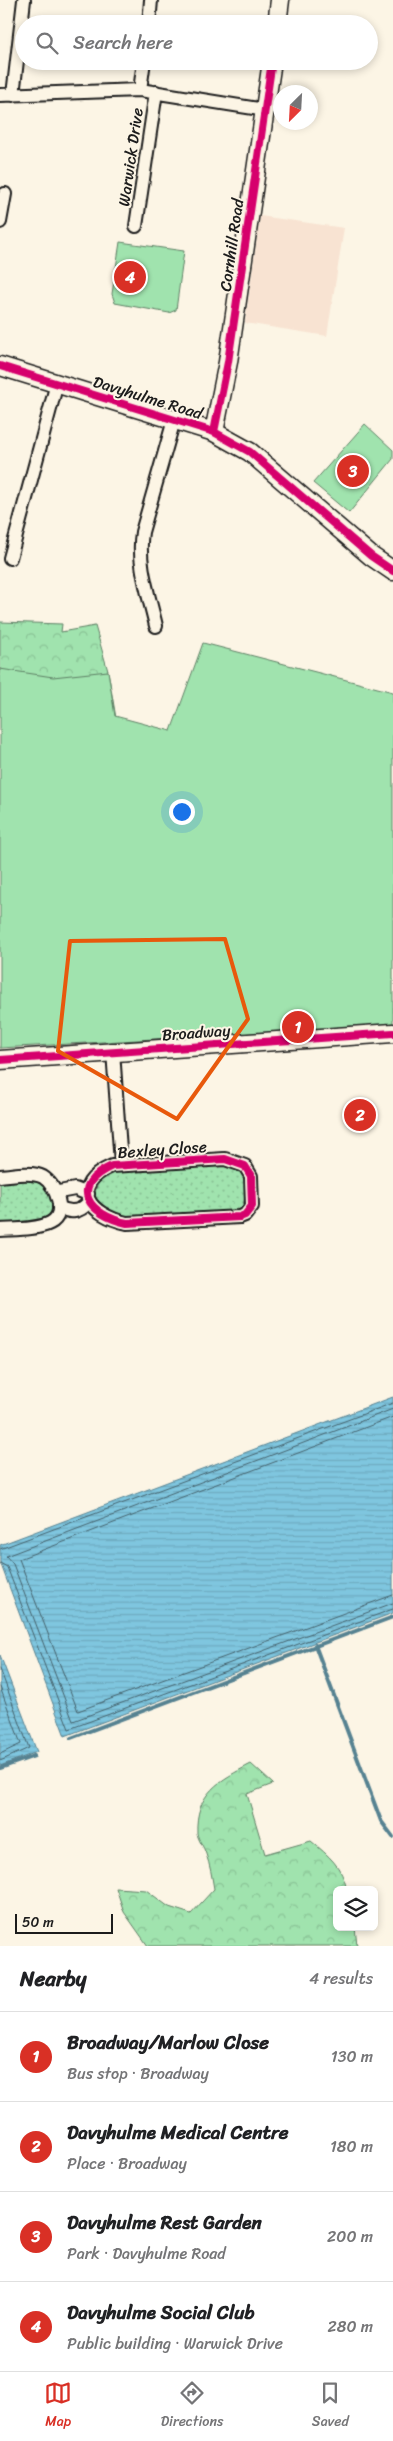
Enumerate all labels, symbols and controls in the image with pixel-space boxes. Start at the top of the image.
search box [15,15,378,70]
text: Search here [73,26,173,59]
icon: search [33,29,61,57]
north arrow [273,85,318,130]
street label: Warwick Drive [109,106,152,208]
street label: Cornhill Road [211,195,253,293]
pin: 4 [114,258,146,296]
street label: Davyhulme Road [89,367,208,428]
pin: 3 [337,452,369,490]
your location [169,799,195,825]
pin: 1 [282,1008,314,1046]
street label: Broadway [161,1016,232,1049]
pin: 2 [344,1096,376,1134]
street label: Bexley Close [116,1132,208,1167]
map controls [333,1886,378,1931]
button: layers [333,1886,378,1931]
text: 50 m [22,1910,54,1935]
scale bar [15,1911,112,1934]
text: Nearby [20,1960,86,1998]
text: 4 results [309,1964,373,1993]
text: Broadway/Marlow Close [67,2026,269,2059]
text: 1 [33,2042,39,2071]
text: 130 m [331,2042,373,2071]
text: Bus stop · Broadway [67,2059,209,2088]
text: Davyhulme Medical Centre [67,2116,289,2149]
text: 2 [31,2132,41,2161]
text: 180 m [330,2132,373,2161]
text: Place · Broadway [67,2149,187,2178]
text: Davyhulme Rest Garden [67,2206,262,2239]
text: 3 [32,2222,40,2251]
text: 200 m [327,2222,373,2251]
text: Park · Davyhulme Road [67,2239,226,2268]
text: Davyhulme Social Club [67,2296,255,2329]
text: 4 [31,2312,41,2341]
text: 280 m [328,2312,373,2341]
text: Public building · Warwick Drive [67,2329,283,2358]
tab: Map [44,2379,72,2434]
tab: Directions [161,2379,223,2434]
tab: Saved [312,2379,349,2434]

